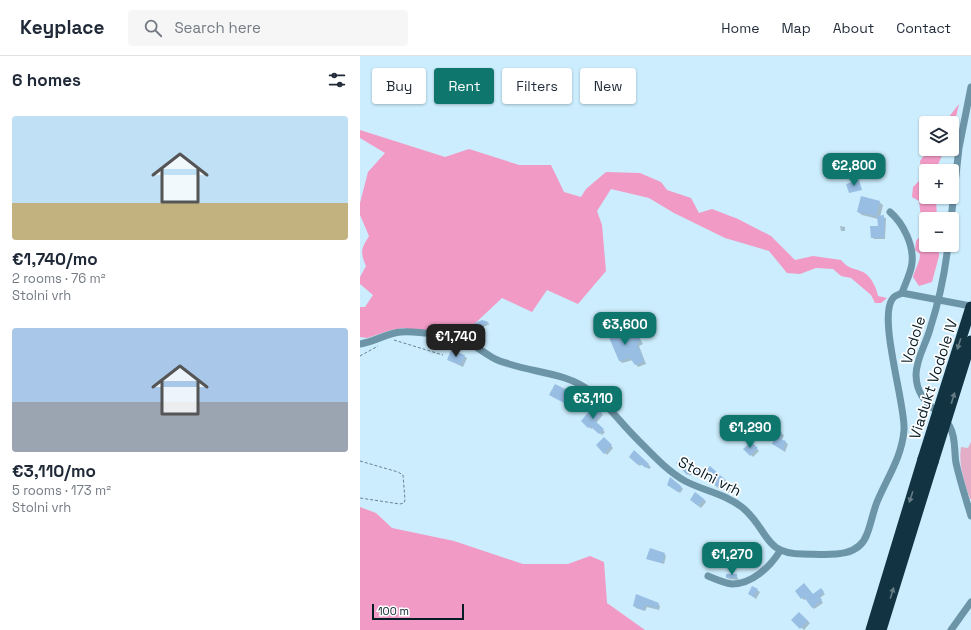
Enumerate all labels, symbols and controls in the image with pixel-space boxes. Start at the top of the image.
search box [128,10,408,46]
text: Keyplace [20,15,104,40]
icon: search [142,17,164,39]
text: Search here [174,18,261,37]
text: Home [721,19,759,37]
text: Map [781,19,811,37]
text: About [833,19,874,37]
text: Contact [896,19,951,37]
chip: Buy [372,68,426,104]
chip: Rent [434,68,494,104]
chip: Filters [502,68,572,104]
chip: New [580,68,636,104]
text: 6 homes [12,69,81,91]
icon: filters [326,69,348,91]
map controls [919,116,959,252]
button: layers [919,116,959,156]
icon: home [144,142,216,214]
pin: €2,800 [821,153,887,187]
text: €2,800 [831,157,877,174]
button: + [919,164,959,204]
button: − [919,212,959,252]
text: €1,740/mo [12,248,98,270]
text: 2 rooms · 76 m² [12,270,106,287]
text: Stolni vrh [12,287,71,304]
pin: €3,600 [592,312,658,346]
street label: Vodole [897,313,929,366]
text: €3,600 [602,316,648,333]
street label: Viadukt Vodole IV [905,317,961,441]
pin: €1,740 [423,324,489,358]
text: €1,740 [435,328,477,345]
one-way arrow [956,339,962,351]
icon: home [144,354,216,426]
pin: €3,110 [560,386,626,420]
text: €3,110 [573,390,613,407]
one-way arrow [950,392,956,404]
pin: €1,290 [717,415,783,449]
text: €1,290 [729,419,771,436]
street label: Stolni vrh [675,452,745,500]
text: €3,110/mo [12,460,96,482]
text: 5 rooms · 173 m² [12,482,111,499]
one-way arrow [908,491,914,503]
text: Stolni vrh [12,499,71,516]
pin: €1,270 [699,542,765,576]
text: €1,270 [711,546,753,563]
one-way arrow [889,586,895,598]
scale bar [372,602,464,621]
text: 100 m [378,604,409,618]

